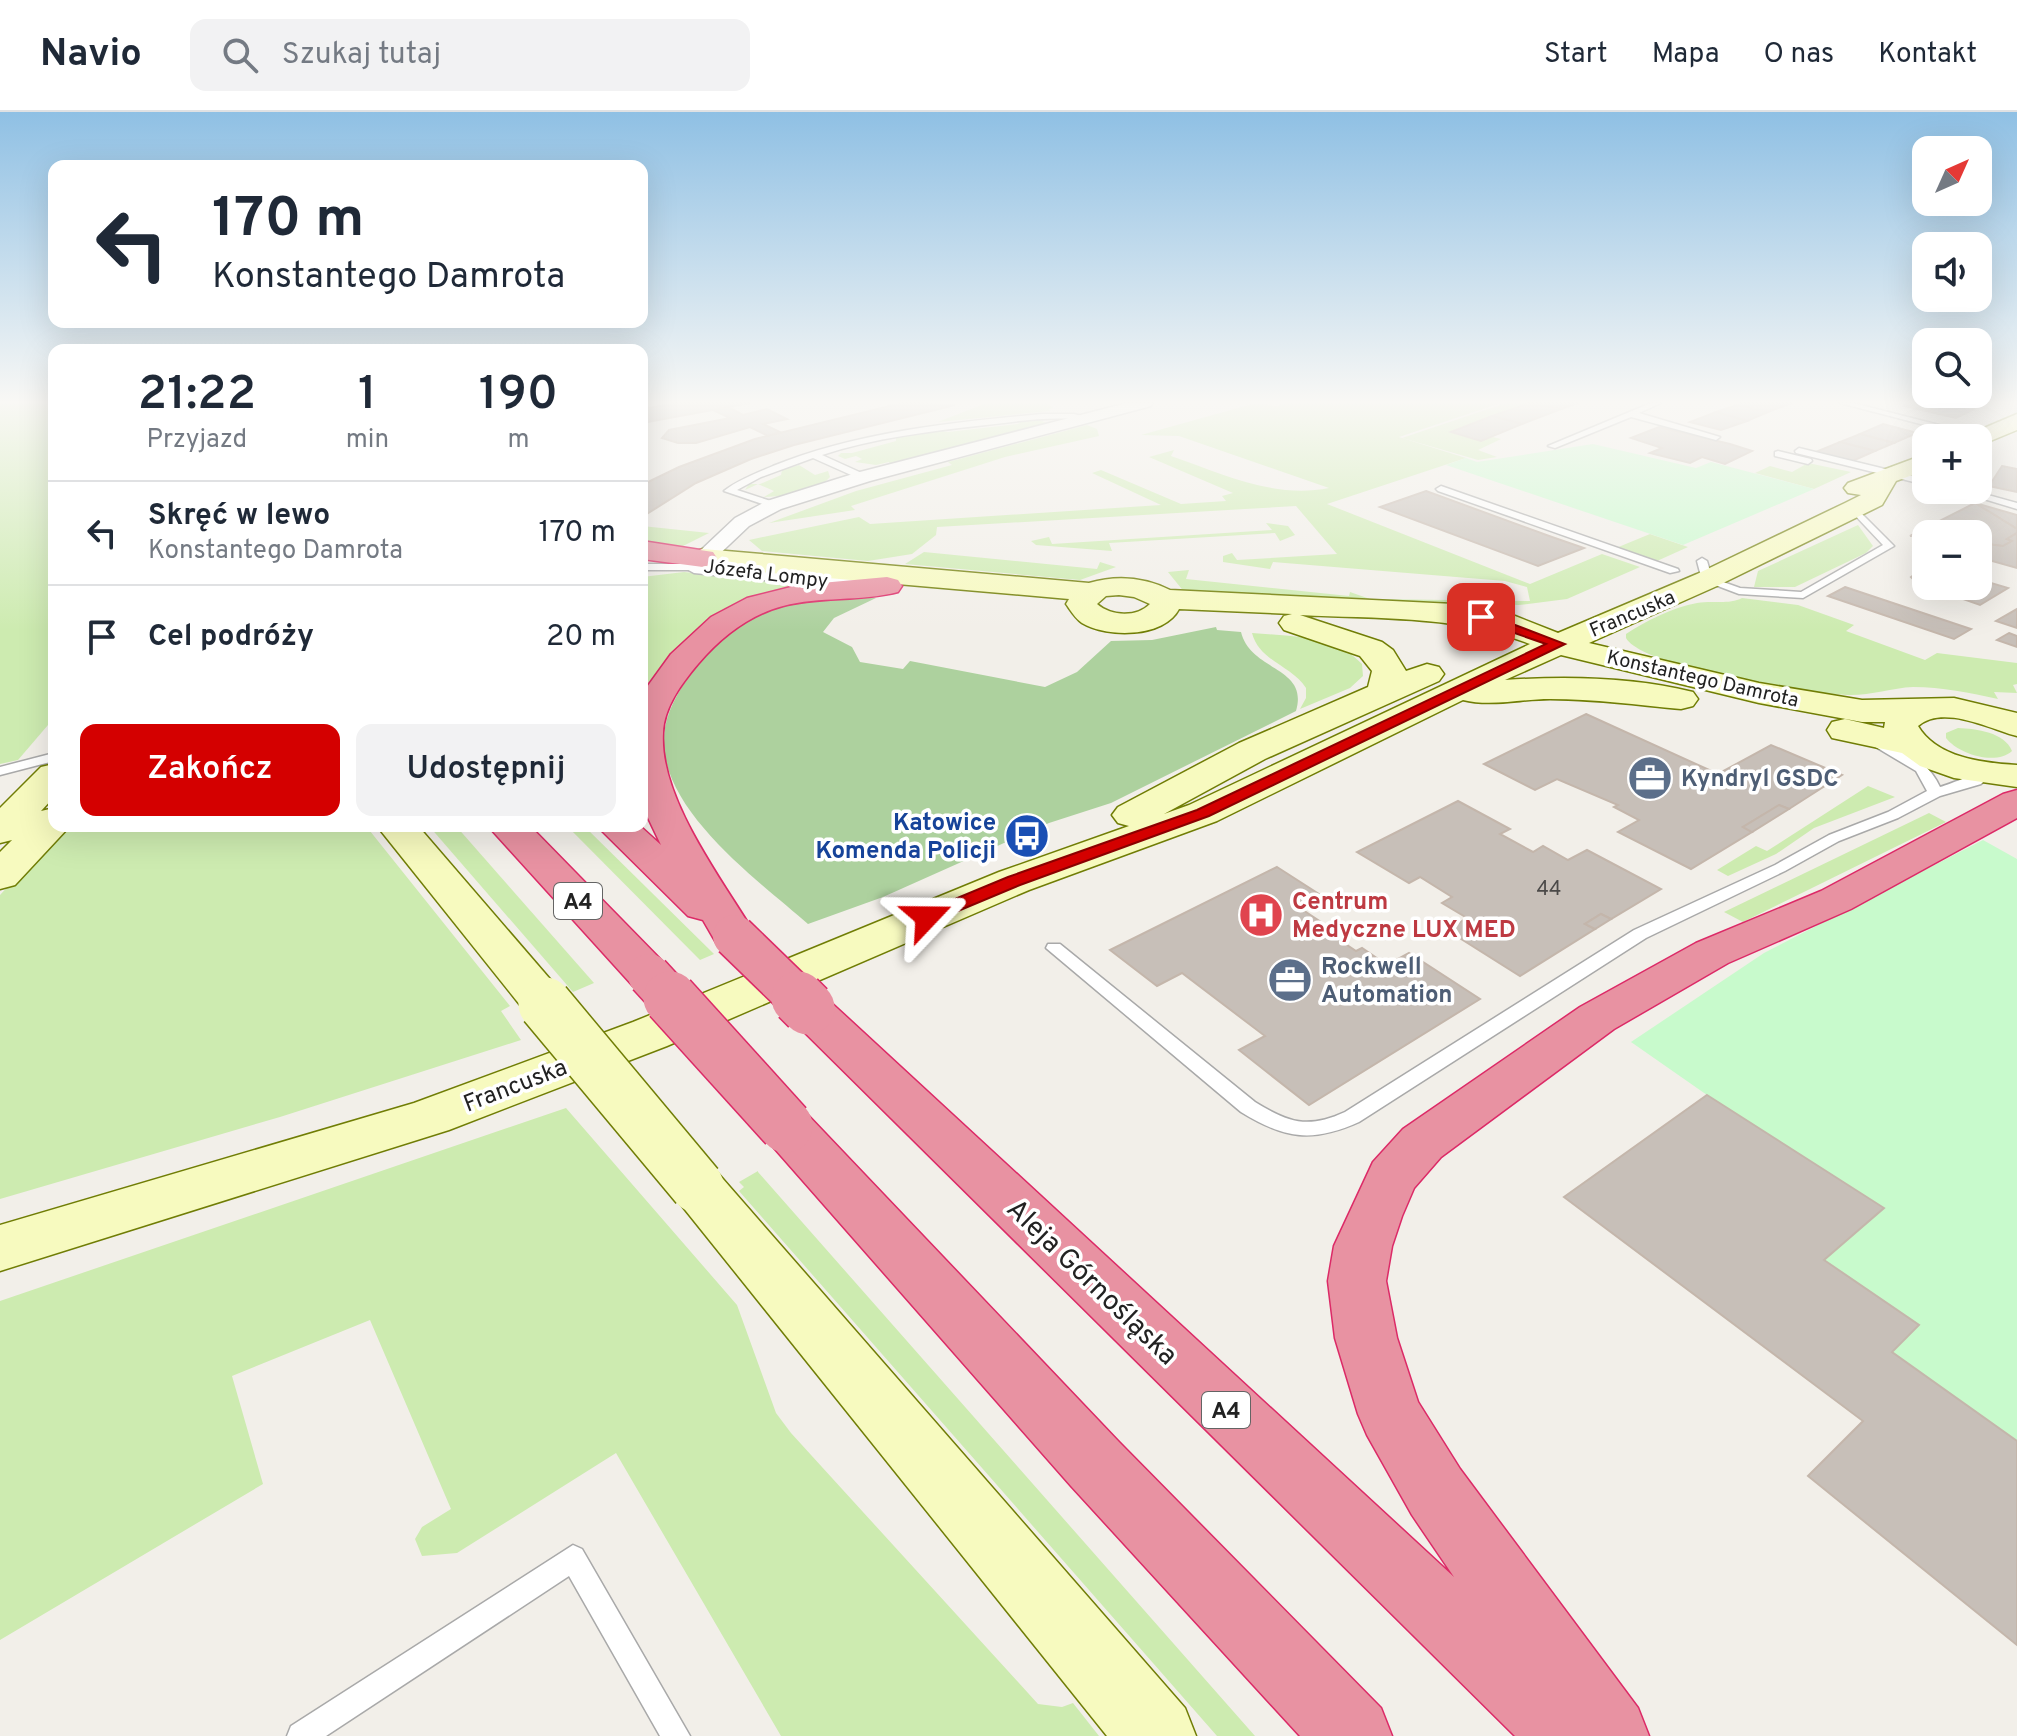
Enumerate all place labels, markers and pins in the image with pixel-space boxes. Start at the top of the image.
pin [1447,583,1515,651]
office icon: Kyndryl GSDC [1626,754,1674,802]
place label: Kyndryl GSDC [1681,765,1839,795]
place label: Katowice Komenda Policji [816,809,996,867]
bus stop icon: Katowice Komenda Policji [1003,812,1051,860]
place label: Centrum Medyczne LUX MED [1292,888,1516,946]
hospital icon: Centrum Medyczne LUX MED [1237,891,1285,939]
place label: Rockwell Automation [1321,953,1453,1011]
office icon: Rockwell Automation [1266,956,1314,1004]

